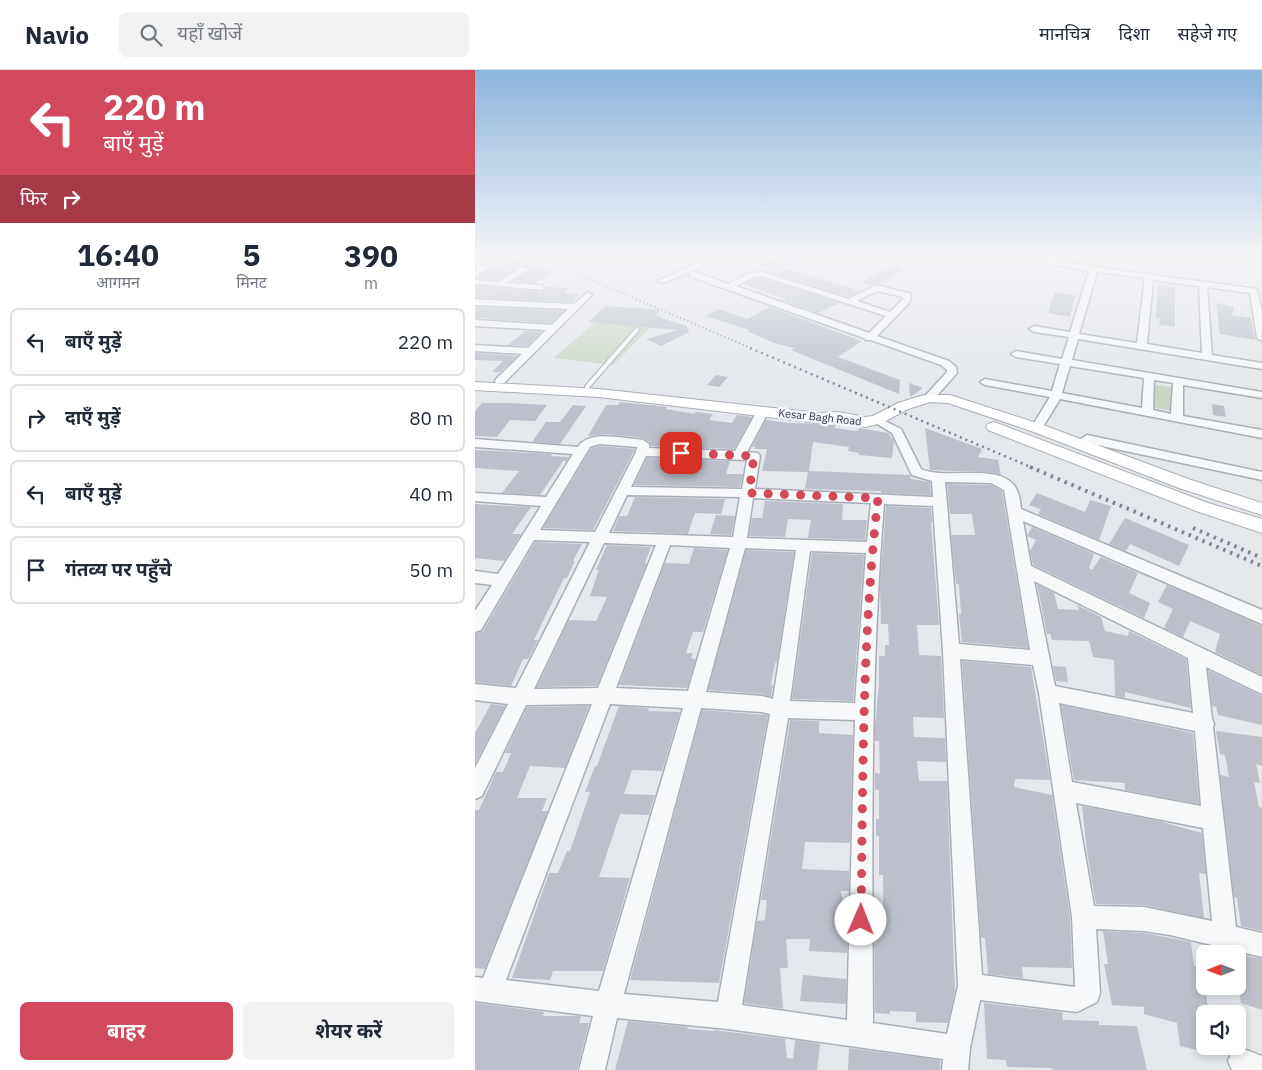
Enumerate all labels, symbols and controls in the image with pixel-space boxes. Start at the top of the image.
search box [119,12,469,57]
text: Navio [25,19,89,51]
icon: search [137,21,165,49]
text: यहाँ खोजें [177,21,242,45]
text: मानचित्र [1039,22,1090,45]
text: दिशा [1118,22,1150,45]
text: सहेजे गए [1178,22,1237,45]
text: 220 m [103,84,206,130]
icon: left [20,90,85,155]
text: बाएँ मुड़ें [103,128,164,157]
icon: right [57,185,85,213]
text: फिर [20,186,47,210]
text: 16:40 [77,235,159,274]
text: 5 [242,235,260,274]
text: 390 [344,236,398,275]
text: आगमन [96,272,140,292]
text: मिनट [236,272,267,292]
text: m [364,273,378,293]
icon: left [22,328,50,356]
text: बाएँ मुड़ें [65,329,122,353]
text: 220 m [398,330,453,354]
icon: right [22,404,50,432]
text: दाएँ मुड़ें [65,405,121,429]
text: 80 m [409,406,453,430]
street label: Kesar Bagh Road [778,406,862,428]
pin [660,432,702,474]
icon: arrive [667,439,695,467]
icon: left [22,480,50,508]
text: बाएँ मुड़ें [65,481,122,505]
text: 40 m [409,482,453,506]
icon: arrive [22,556,50,584]
text: गंतव्य पर पहुँचे [65,557,172,581]
text: 50 m [409,558,453,582]
position arrow [834,893,886,945]
north arrow [1196,945,1246,995]
map controls [1196,945,1246,1055]
button: बाहर [20,1002,233,1060]
button: शेयर करें [243,1002,455,1060]
button: sound [1196,1005,1246,1055]

